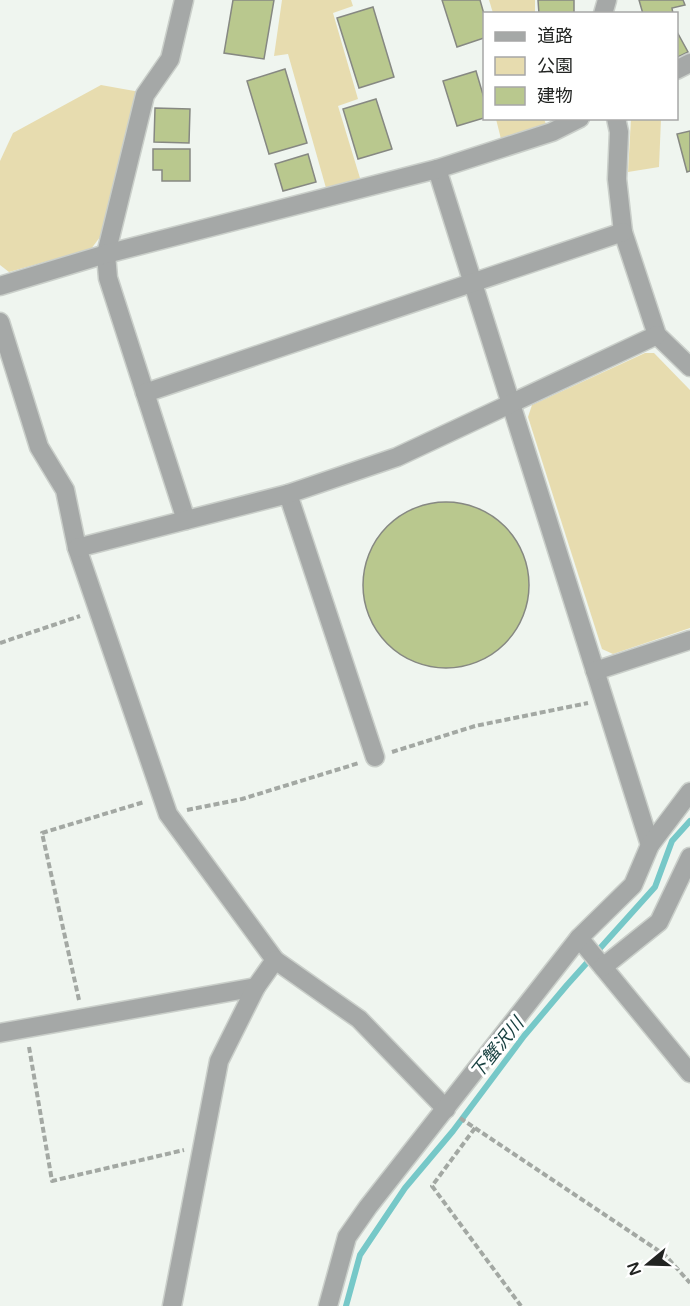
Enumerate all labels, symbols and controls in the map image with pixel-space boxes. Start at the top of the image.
legend [483,12,678,120]
text: 道路 [537,25,573,47]
text: 公園 [537,55,573,77]
text: 建物 [537,85,573,107]
water label: 下蟹沢川 [466,1012,529,1083]
north arrow [618,1234,678,1294]
text: N [623,1259,646,1278]

